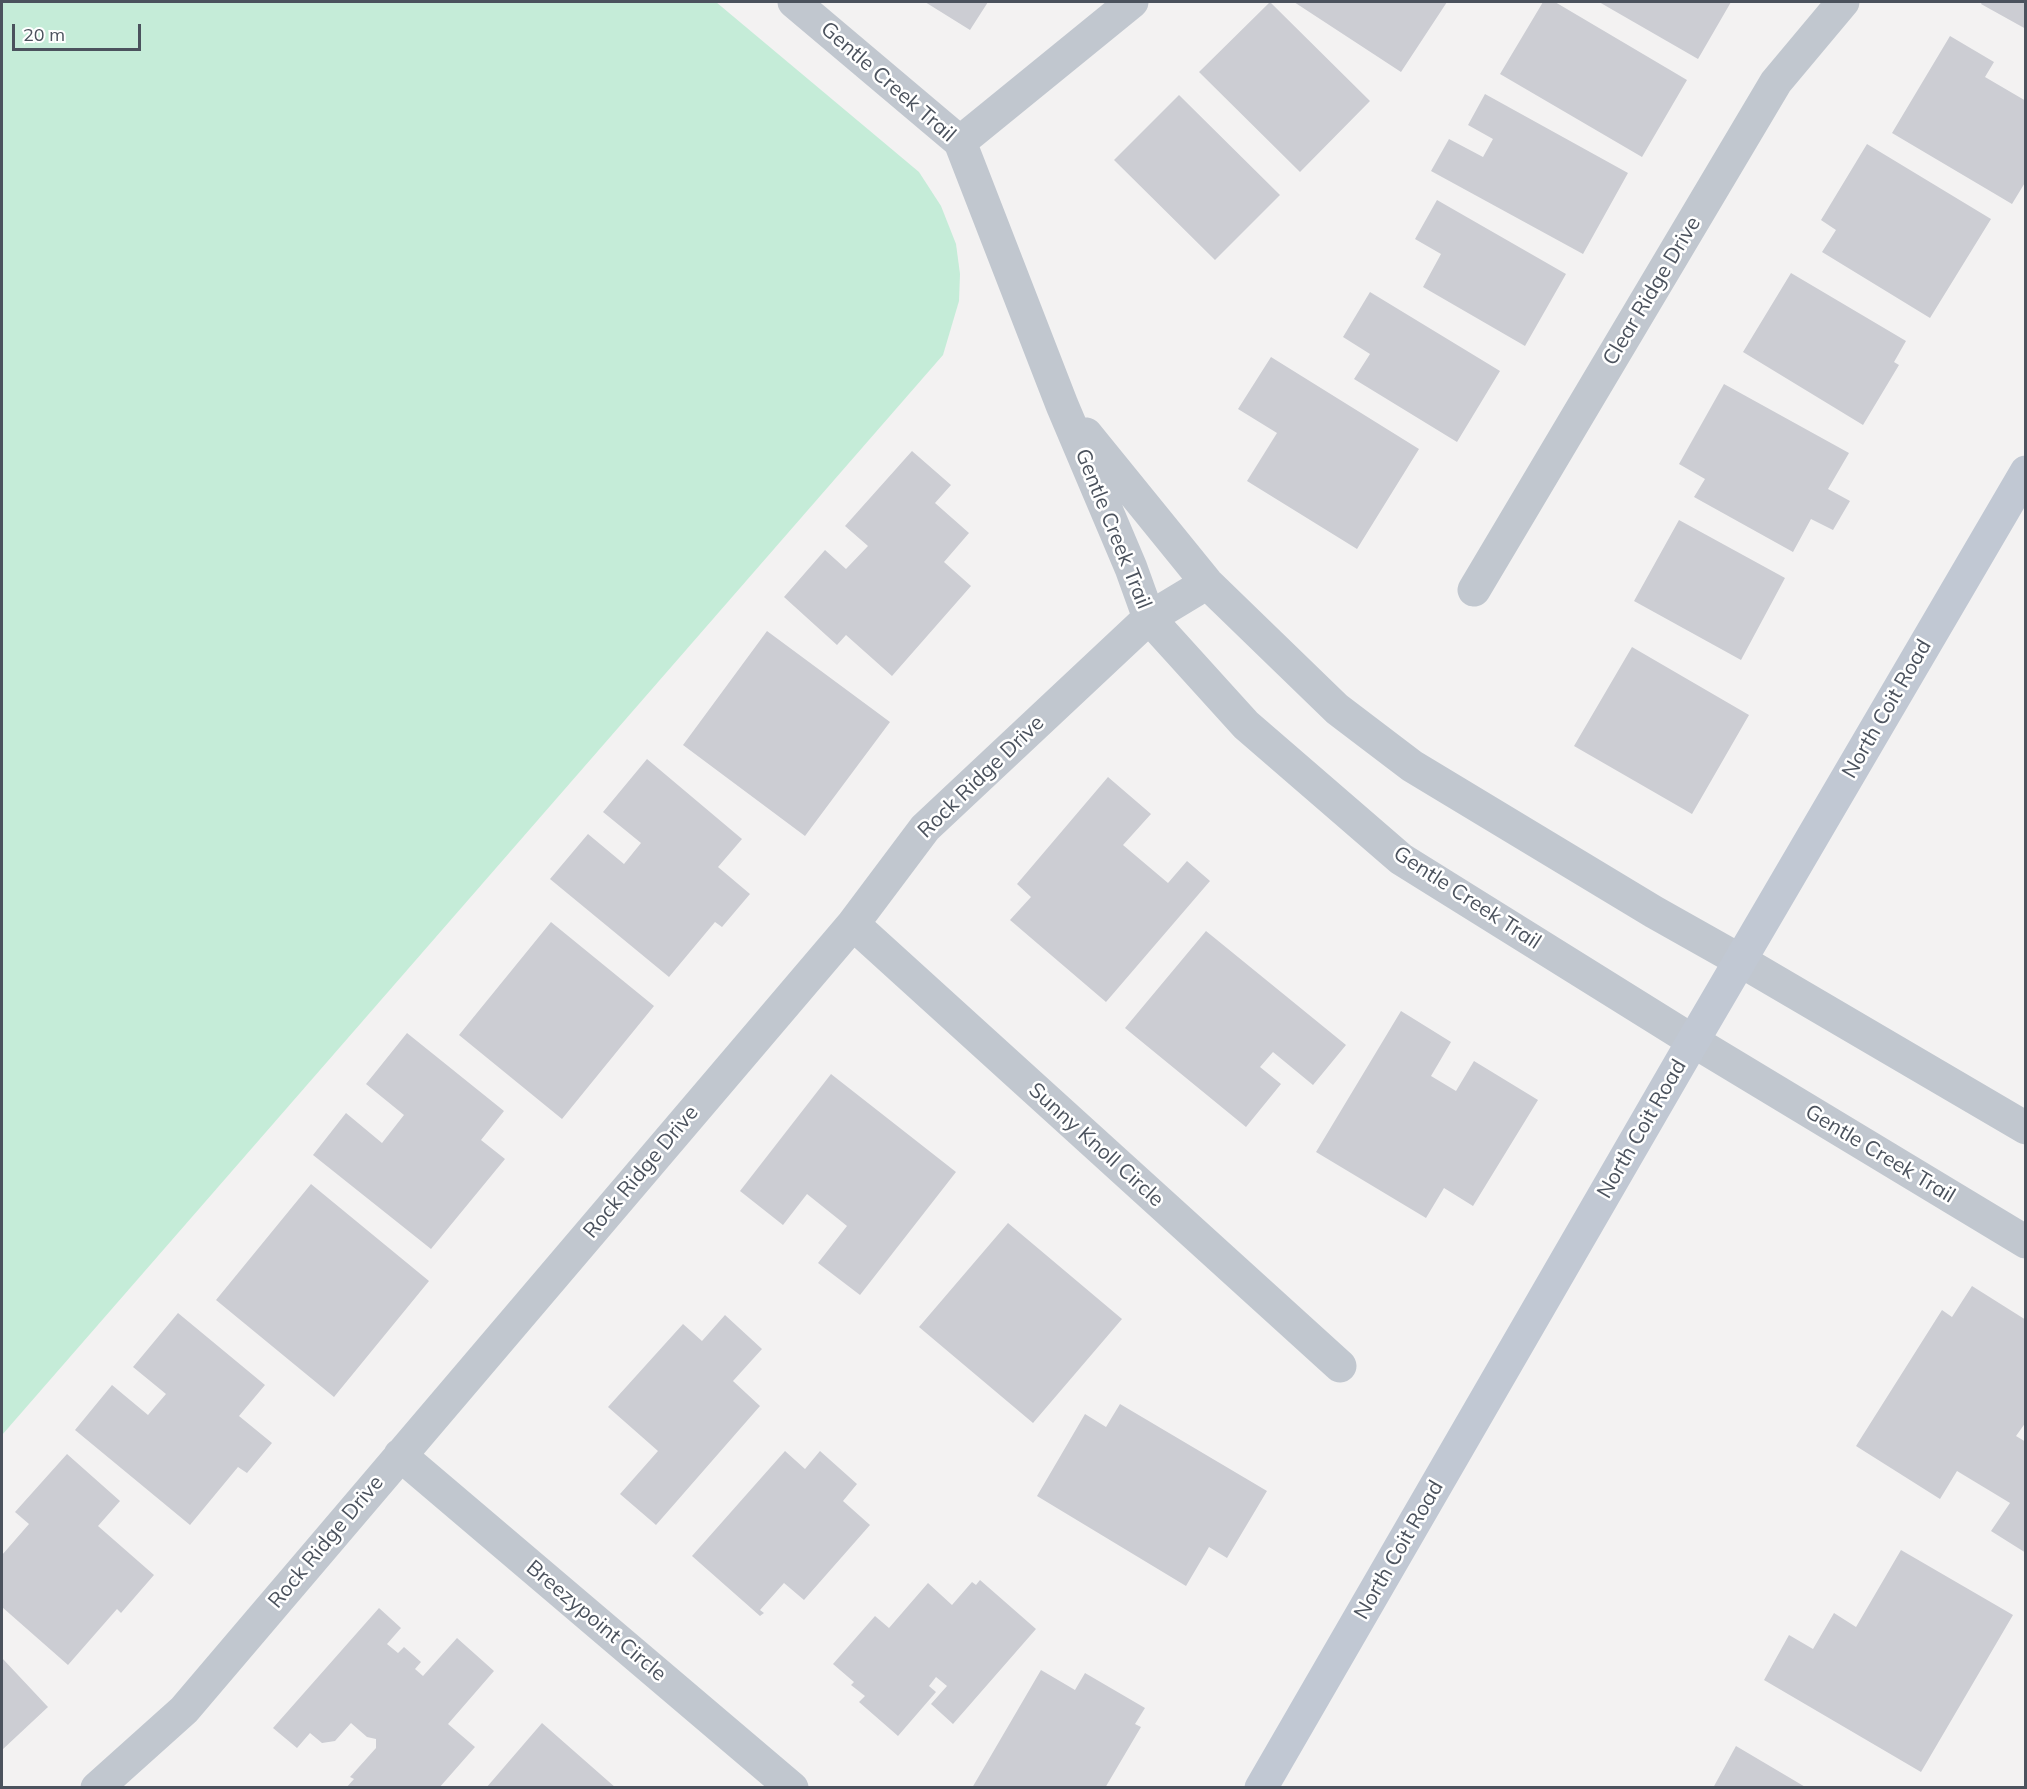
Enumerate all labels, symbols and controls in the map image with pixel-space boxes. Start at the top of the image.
scale bar [15,12,144,50]
street label: Gentle Creek Trail [815,17,961,147]
text: 20 m [23,23,65,46]
street label: Clear Ridge Drive [1598,212,1706,370]
street label: Gentle Creek Trail [1069,445,1157,613]
street label: North Coit Road [1837,635,1937,783]
street label: Rock Ridge Drive [913,710,1049,844]
street label: Gentle Creek Trail [1389,841,1545,955]
street label: North Coit Road [1592,1055,1692,1203]
street label: Sunny Knoll Circle [1023,1078,1169,1212]
street label: Gentle Creek Trail [1800,1099,1960,1209]
street label: Rock Ridge Drive [578,1101,704,1243]
street label: Rock Ridge Drive [263,1471,389,1613]
street label: North Coit Road [1349,1476,1449,1624]
street label: Breezypoint Circle [521,1555,671,1687]

